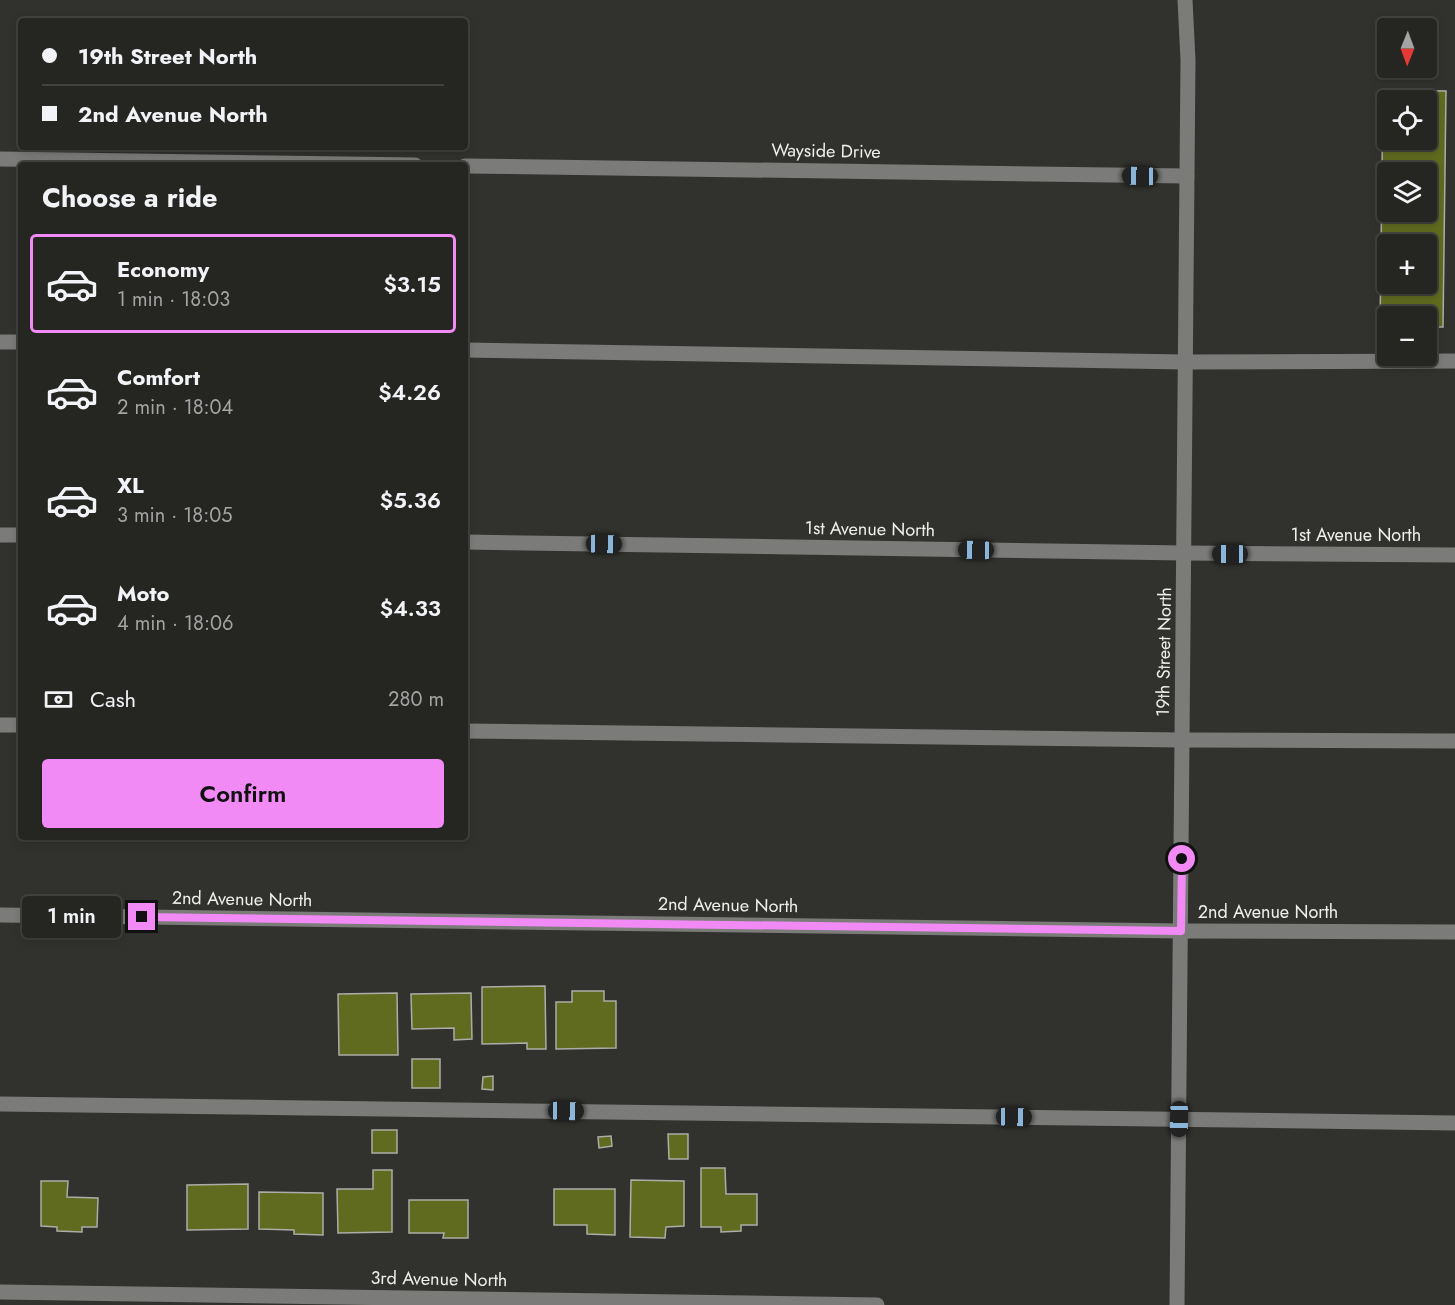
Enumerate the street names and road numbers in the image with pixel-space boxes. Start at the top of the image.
street label: Wayside Drive [771,137,881,165]
street label: 1st Avenue North [805,515,935,543]
street label: 1st Avenue North [1291,522,1421,548]
street label: 19th Street North [1150,587,1178,717]
street label: 2nd Avenue North [172,885,312,913]
street label: 2nd Avenue North [658,891,798,919]
street label: 2nd Avenue North [1198,899,1338,925]
street label: 3rd Avenue North [370,1265,508,1293]

